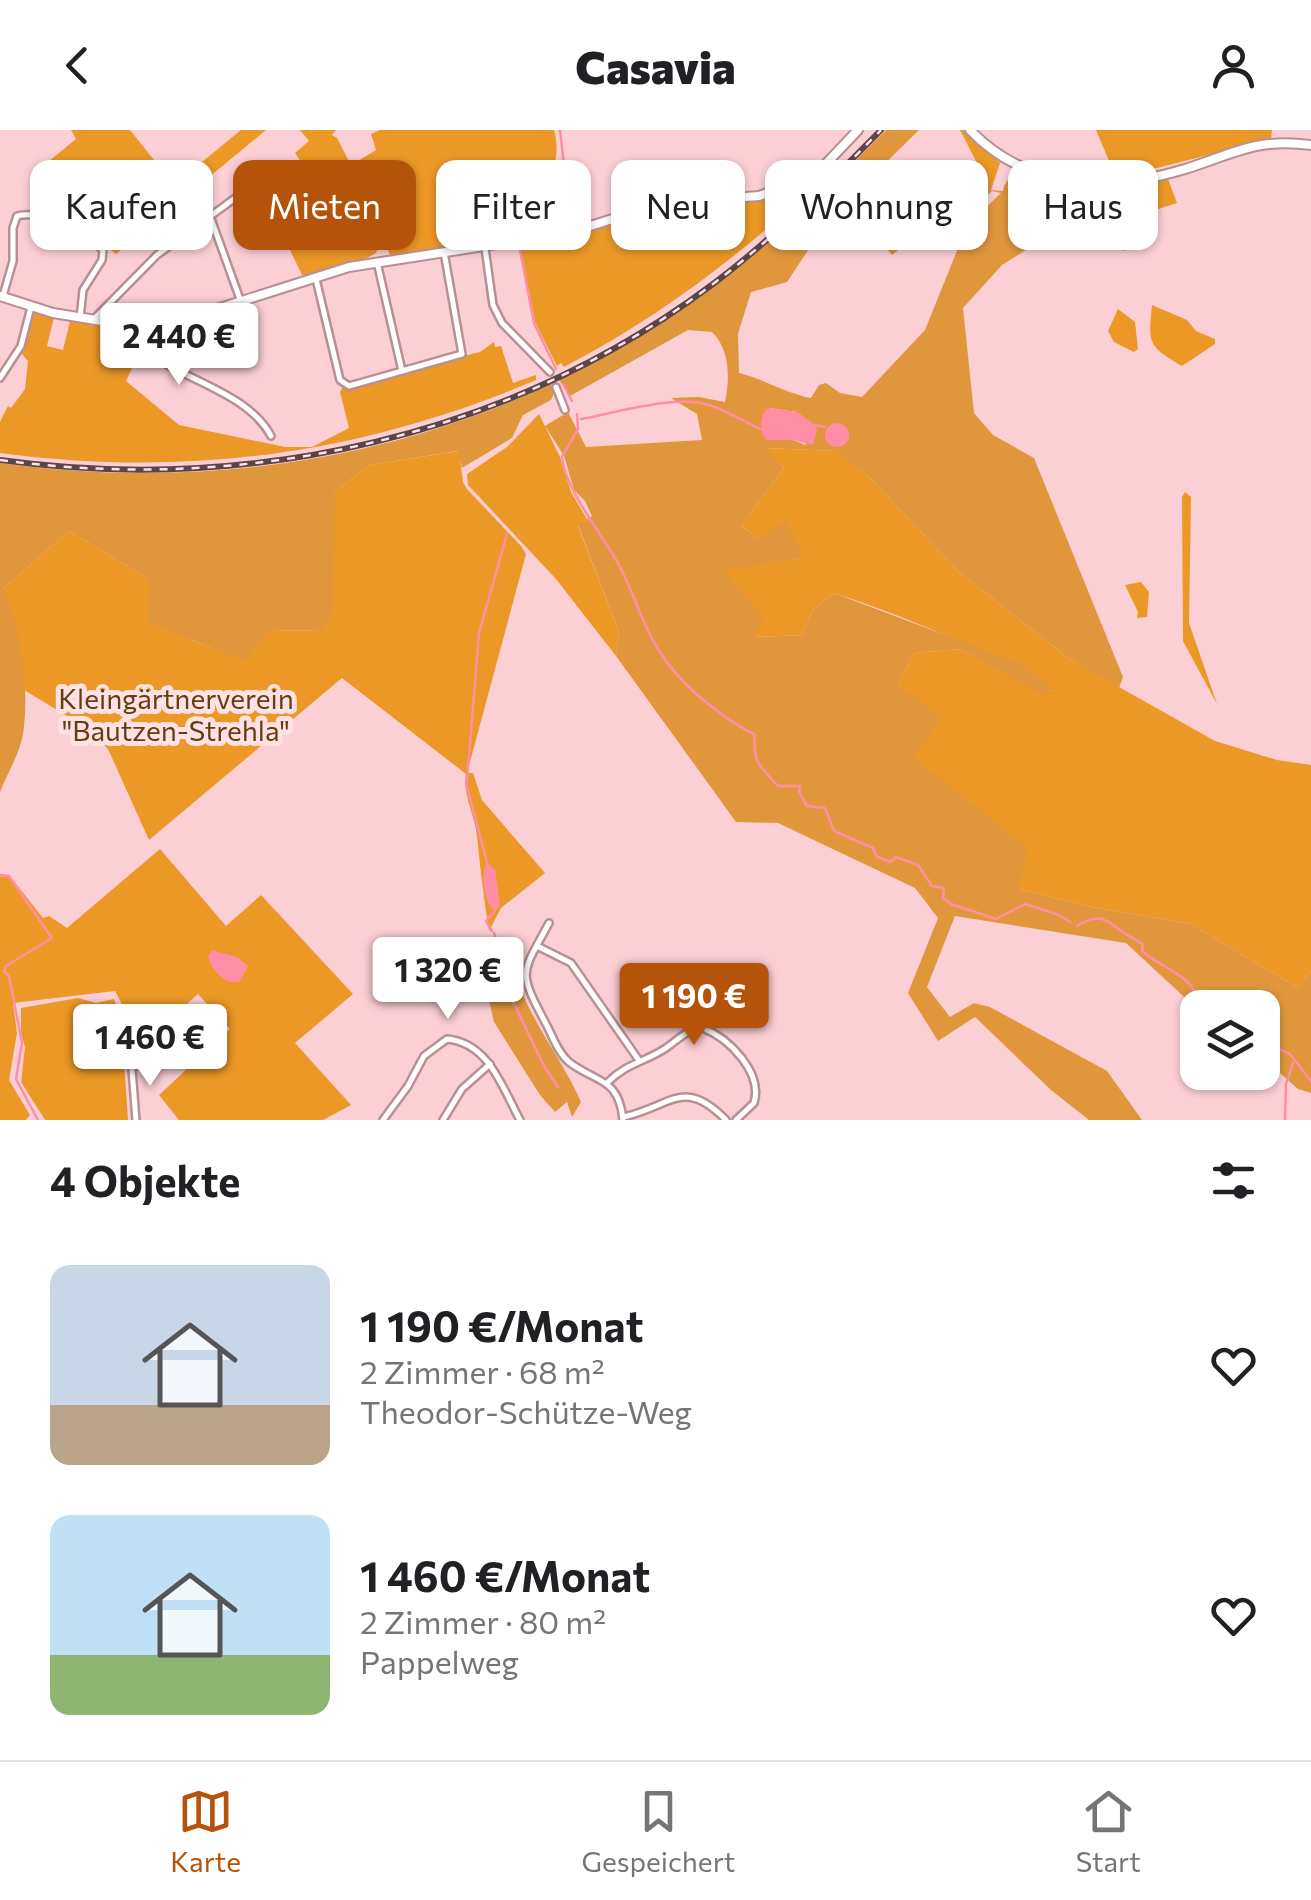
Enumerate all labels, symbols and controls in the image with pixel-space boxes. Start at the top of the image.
icon: back [50,38,105,93]
text: Casavia [575,38,736,93]
icon: person [1206,38,1261,93]
chip: Kaufen [30,160,213,250]
chip: Mieten [233,160,416,250]
chip: Filter [436,160,591,250]
chip: Neu [611,160,745,250]
chip: Wohnung [765,160,988,250]
chip: Haus [1008,160,1158,250]
pin: 2 440 € [87,303,271,388]
text: 2 440 € [122,315,236,355]
park label: Kleingärtnerverein "Bautzen-Strehla" [58,681,294,747]
pin: 1 320 € [356,937,540,1022]
text: 1 320 € [395,949,501,989]
pin: 1 190 € [602,963,786,1048]
text: 1 190 € [642,975,746,1015]
map controls [1180,990,1280,1090]
button: layers [1180,990,1280,1090]
pin: 1 460 € [58,1004,242,1089]
text: 1 460 € [95,1016,205,1056]
icon: filters [1206,1153,1261,1208]
text: 4 Objekte [50,1154,240,1206]
text: 1 190 €/Monat [360,1299,643,1351]
icon: home [130,1305,250,1425]
icon: heart [1206,1338,1261,1393]
text: 2 Zimmer · 68 m² [360,1351,605,1391]
text: Theodor-Schütze-Weg [360,1391,692,1431]
text: 1 460 €/Monat [360,1549,650,1601]
icon: home [130,1555,250,1675]
icon: heart [1206,1588,1261,1643]
text: 2 Zimmer · 80 m² [360,1601,606,1641]
text: Pappelweg [360,1641,519,1681]
tab: Karte [170,1784,241,1878]
tab: Gespeichert [581,1784,735,1878]
tab: Start [1076,1784,1141,1878]

